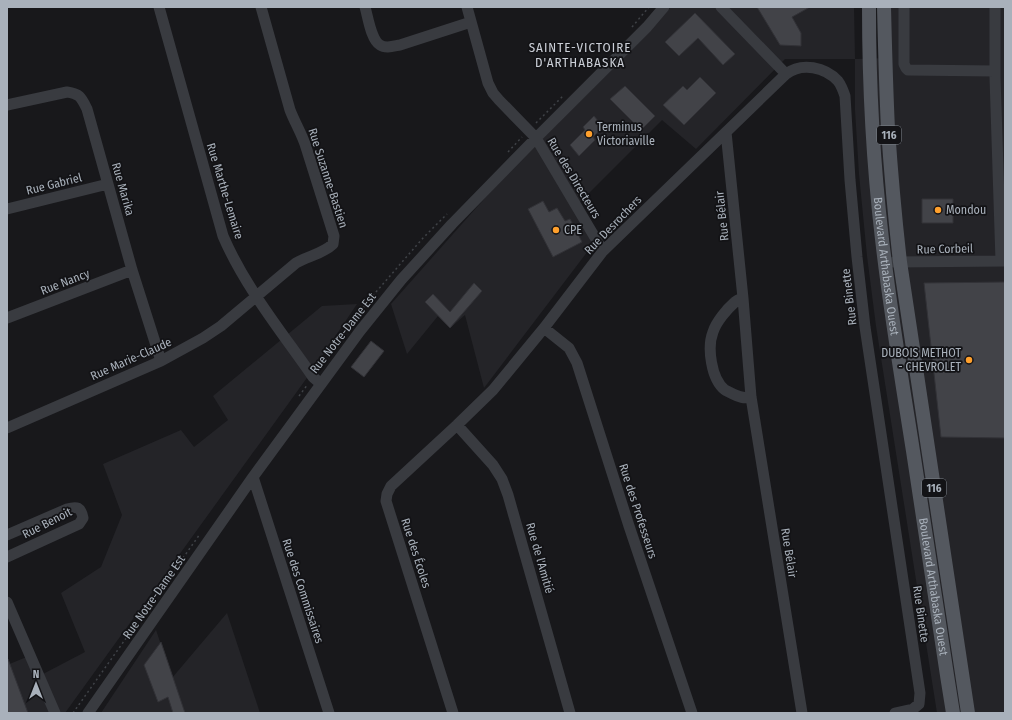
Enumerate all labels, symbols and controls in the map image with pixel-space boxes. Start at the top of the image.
district label: SAINTE-VICTOIRE D'ARTHABASKA [529,40,631,70]
place label: Terminus Victoriaville [597,120,655,148]
street label: Rue Suzanne-Bastien [305,126,351,230]
road number: 116 [877,126,901,144]
marker: Terminus Victoriaville [584,129,594,139]
street label: Rue des Directeurs [544,135,604,221]
street label: Rue Marthe-Lemaire [204,141,246,241]
street label: Rue Marika [109,161,137,217]
street label: Rue Gabriel [25,170,83,198]
street label: Rue Bélair [712,189,732,242]
street label: Rue Desrochers [581,193,645,257]
street label: Boulevard Arthabaska Ouest [871,196,902,336]
place label: Mondou [946,203,986,217]
marker: Mondou [933,205,943,215]
place label: CPE [564,223,582,237]
marker: CPE [551,225,561,235]
street label: Rue Corbeil [917,242,973,256]
street label: Rue Nancy [38,266,92,298]
street label: Rue Binette [839,268,859,326]
street label: Rue Notre-Dame Est [307,290,379,376]
street label: Rue Marie-Claude [88,335,174,383]
place label: DUBOIS METHOT - CHEVROLET [881,346,961,374]
marker: DUBOIS METHOT - CHEVROLET [964,355,974,365]
street label: Rue des Professeurs [616,462,660,560]
road number: 116 [922,479,946,497]
street label: Rue Benoit [20,505,74,541]
street label: Rue des Écoles [398,516,435,590]
street label: Boulevard Arthabaska Ouest [916,517,951,657]
street label: Rue de l'Amitié [523,521,557,595]
street label: Rue Bélair [778,527,800,580]
street label: Rue des Commissaires [279,537,327,645]
street label: Rue Notre-Dame Est [120,553,188,641]
street label: Rue Binette [910,585,932,643]
north arrow [16,664,56,704]
text: N [33,668,39,681]

